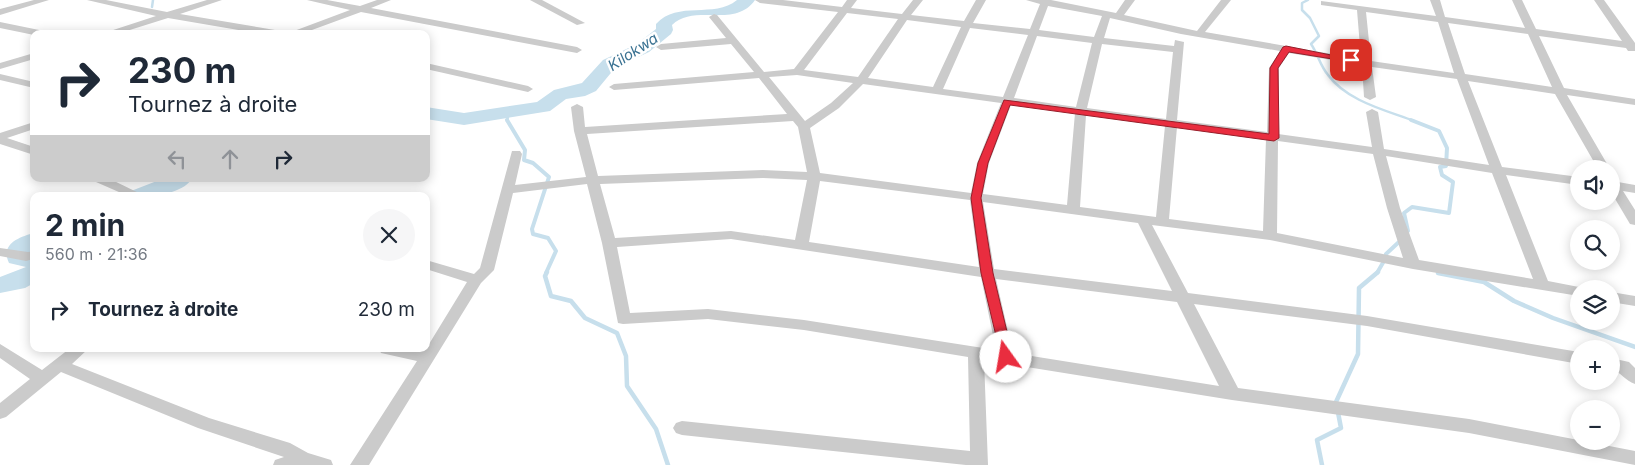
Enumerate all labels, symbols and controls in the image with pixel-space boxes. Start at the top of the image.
water label: Kilokwa [604,28,661,75]
pin [1330,39,1372,81]
icon: arrive [1337,46,1365,74]
text: 230 m [128,49,236,91]
icon: right [45,50,110,115]
text: Tournez à droite [128,91,297,117]
icon: left [163,145,191,173]
icon: ahead [216,145,244,173]
icon: right [269,145,297,173]
map controls [1570,160,1620,450]
button: sound [1570,160,1620,210]
text: 2 min [45,207,125,243]
button: close [363,209,415,261]
button: search [1570,220,1620,270]
text: 560 m · 21:36 [45,244,148,264]
button: layers [1570,280,1620,330]
icon: right [45,296,73,324]
text: Tournez à droite [88,298,238,321]
text: 230 m [358,298,415,321]
position arrow [979,330,1031,382]
button: + [1570,340,1620,390]
button: − [1570,400,1620,450]

